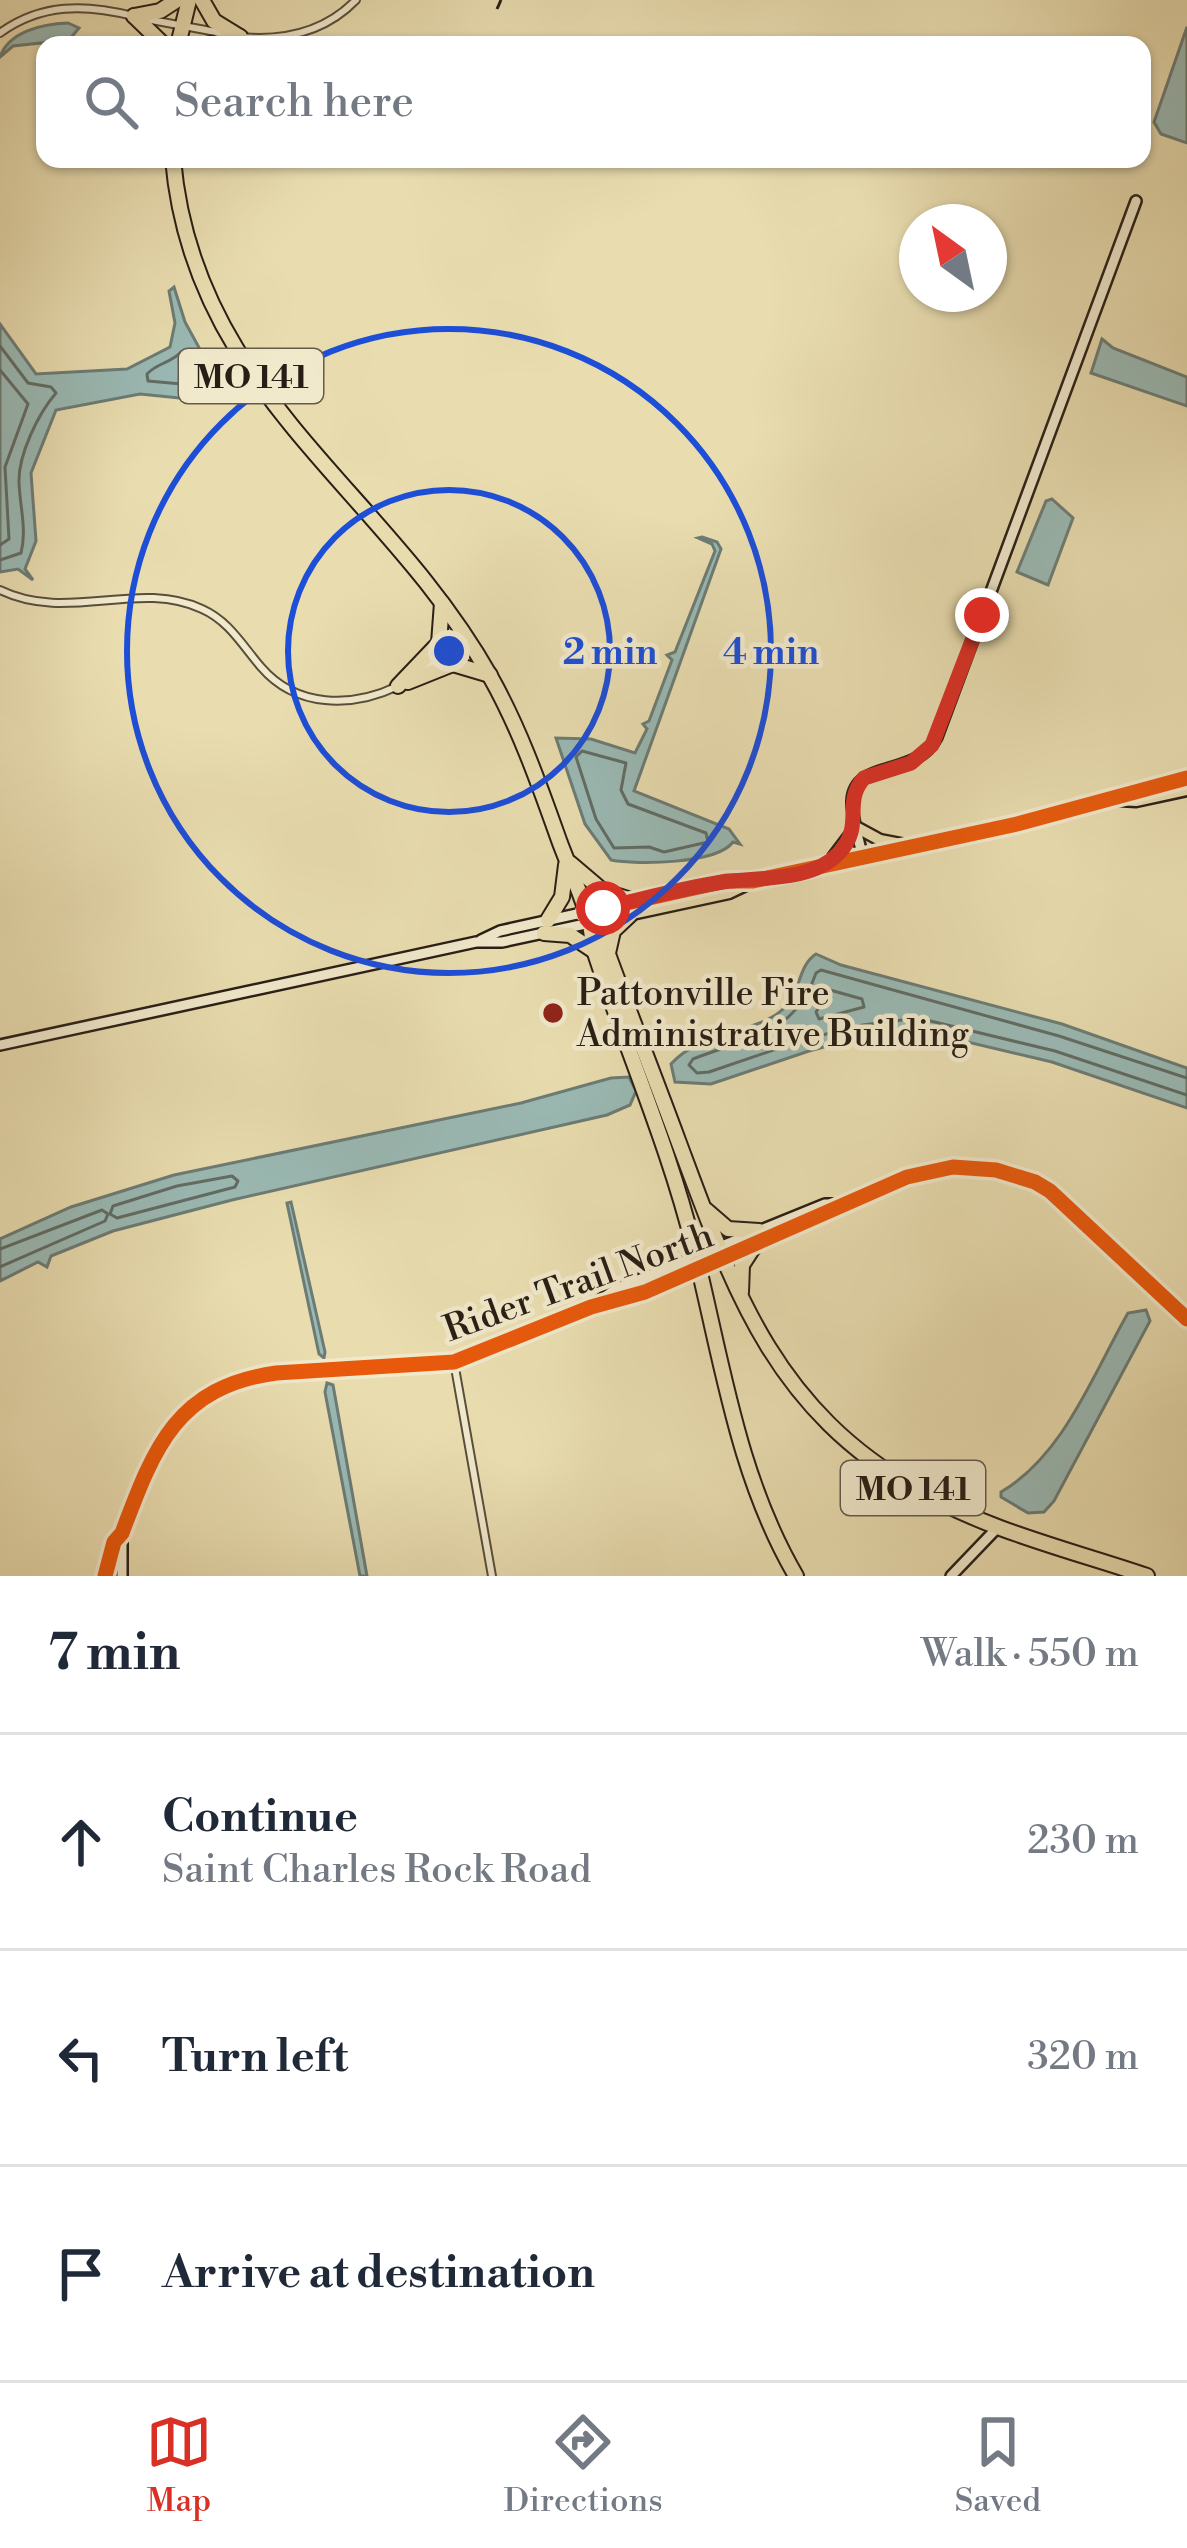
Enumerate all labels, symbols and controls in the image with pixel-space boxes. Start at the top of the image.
search box [36,36,1151,168]
icon: search [78,69,144,135]
text: Search here [174,74,414,131]
north arrow [899,204,1007,312]
road number: MO 141 [179,349,323,403]
route end [955,588,1009,642]
centre of rings [428,630,470,672]
text: 2 min [563,631,657,676]
text: 4 min [723,631,819,676]
route start [576,881,630,935]
place label: Pattonville Fire Administrative Building [576,972,969,1058]
marker: Pattonville Fire Administrative Building [540,1000,566,1026]
street label: Rider Trail North [438,1214,720,1353]
road number: MO 141 [841,1461,985,1515]
text: 7 min [48,1622,180,1686]
text: Walk · 550 m [921,1630,1139,1679]
text: Continue [162,1789,358,1846]
icon: ahead [48,1809,114,1875]
text: 230 m [1027,1817,1139,1866]
text: Saint Charles Rock Road [162,1846,592,1895]
icon: left [48,2025,114,2091]
text: Turn left [162,2029,348,2086]
text: 320 m [1027,2033,1139,2082]
icon: arrive [48,2241,114,2307]
text: Arrive at destination [162,2245,595,2302]
tab: Map [146,2409,212,2522]
tab: Directions [504,2409,663,2522]
tab: Saved [954,2409,1041,2522]

